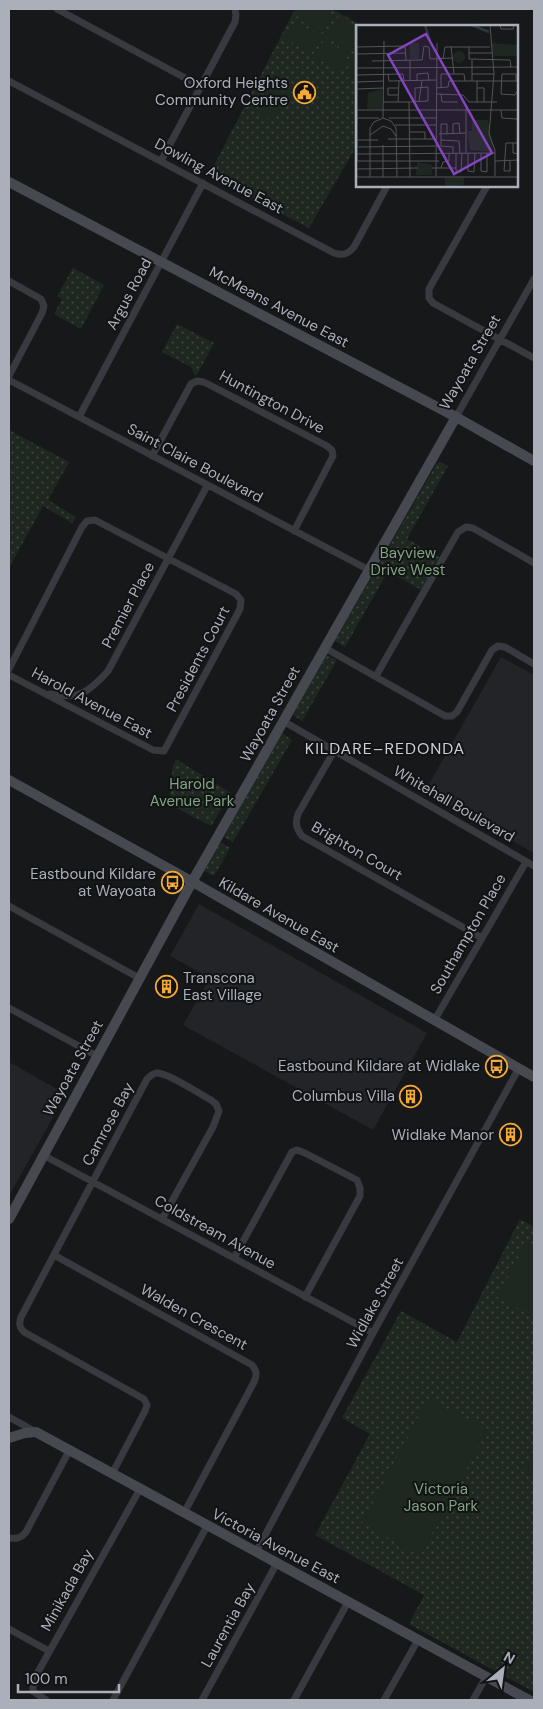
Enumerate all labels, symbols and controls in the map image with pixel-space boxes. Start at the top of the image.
inset map [356,25,518,188]
place label: Oxford Heights Community Centre [155,73,288,110]
public building icon: Oxford Heights Community Centre [292,80,316,104]
street label: Dowling Avenue East [151,134,287,218]
street label: Argus Road [102,255,156,333]
street label: McMeans Avenue East [206,262,352,352]
street label: Wayoata Street [435,311,505,413]
street label: Huntington Drive [216,366,328,438]
street label: Saint Claire Boulevard [124,419,266,507]
park label: Bayview Drive West [371,543,446,580]
street label: Premier Place [97,558,159,652]
street label: Presidents Court [162,602,234,715]
street label: Wayoata Street [235,662,305,766]
street label: Harold Avenue East [28,663,156,743]
district label: KILDARE–REDONDA [305,738,465,759]
street label: Whitehall Boulevard [390,761,518,847]
park label: Harold Avenue Park [150,774,235,811]
street label: Brighton Court [308,817,406,885]
place label: Eastbound Kildare at Wayoata [30,864,156,901]
street label: Southampton Place [425,870,511,998]
bus stop icon: Eastbound Kildare at Wayoata [160,871,184,895]
street label: Kildare Avenue East [215,872,343,958]
place label: Transcona East Village [183,968,262,1005]
building icon: Transcona East Village [155,975,179,999]
street label: Wayoata Street [38,1016,108,1120]
bus stop icon: Eastbound Kildare at Widlake [484,1054,508,1078]
place label: Eastbound Kildare at Widlake [278,1056,480,1076]
street label: Camrose Bay [78,1078,139,1169]
building icon: Columbus Villa [399,1084,423,1108]
place label: Columbus Villa [292,1086,395,1106]
building icon: Widlake Manor [498,1123,522,1147]
place label: Widlake Manor [392,1125,494,1145]
street label: Coldstream Avenue [151,1190,279,1274]
street label: Widlake Street [342,1254,408,1352]
street label: Walden Crescent [137,1279,251,1355]
park label: Victoria Jason Park [404,1479,479,1516]
street label: Victoria Avenue East [208,1504,344,1588]
street label: Minikada Bay [36,1545,98,1635]
street label: Laurentia Bay [196,1578,260,1671]
north arrow [478,1644,528,1694]
text: N [500,1647,518,1668]
scale bar [18,1662,119,1694]
text: 100 m [25,1669,68,1689]

